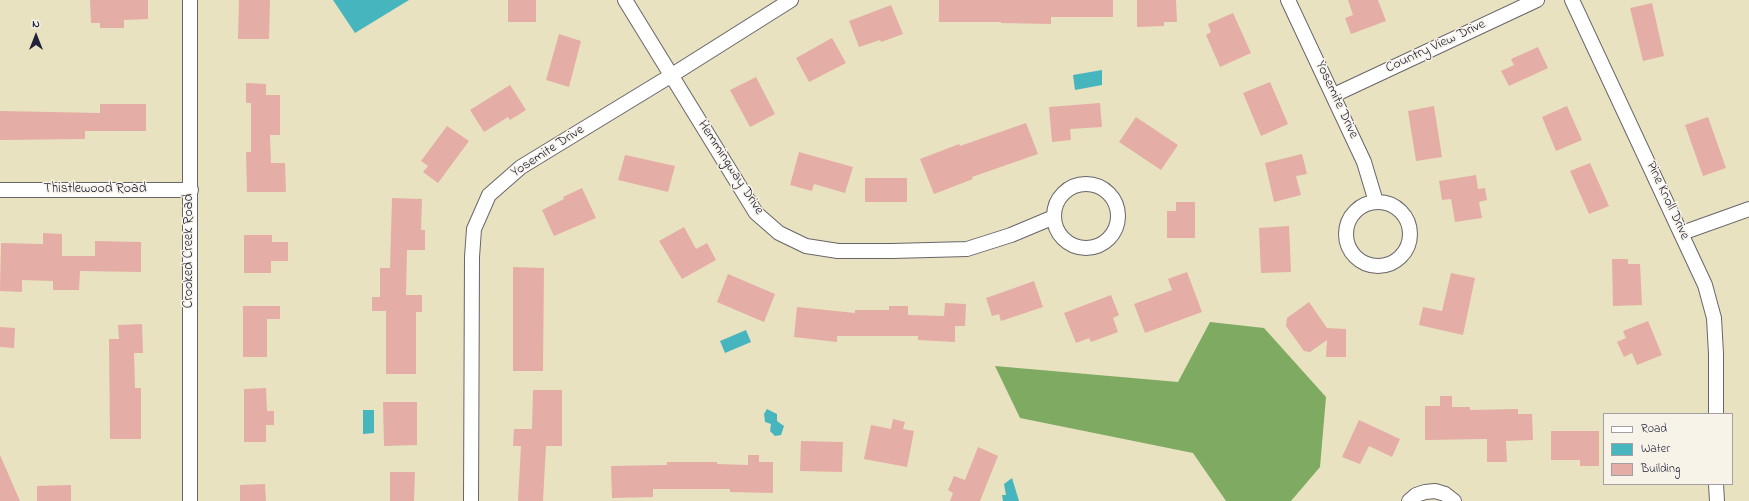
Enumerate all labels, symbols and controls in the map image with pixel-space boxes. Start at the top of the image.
north arrow [16,16,56,56]
text: N [32,16,40,32]
street label: Country View Drive [1383,17,1489,77]
street label: Yosemite Drive [1311,58,1361,142]
street label: Hemmingway Drive [693,118,767,218]
street label: Yosemite Drive [508,122,588,182]
street label: Pine Knoll Drive [1642,159,1692,243]
street label: Thistlewood Road [43,182,147,198]
street label: Crooked Creek Road [182,194,198,308]
legend [1603,413,1733,485]
text: Road [1641,420,1667,438]
text: Water [1641,440,1670,458]
text: Building [1641,460,1680,478]

